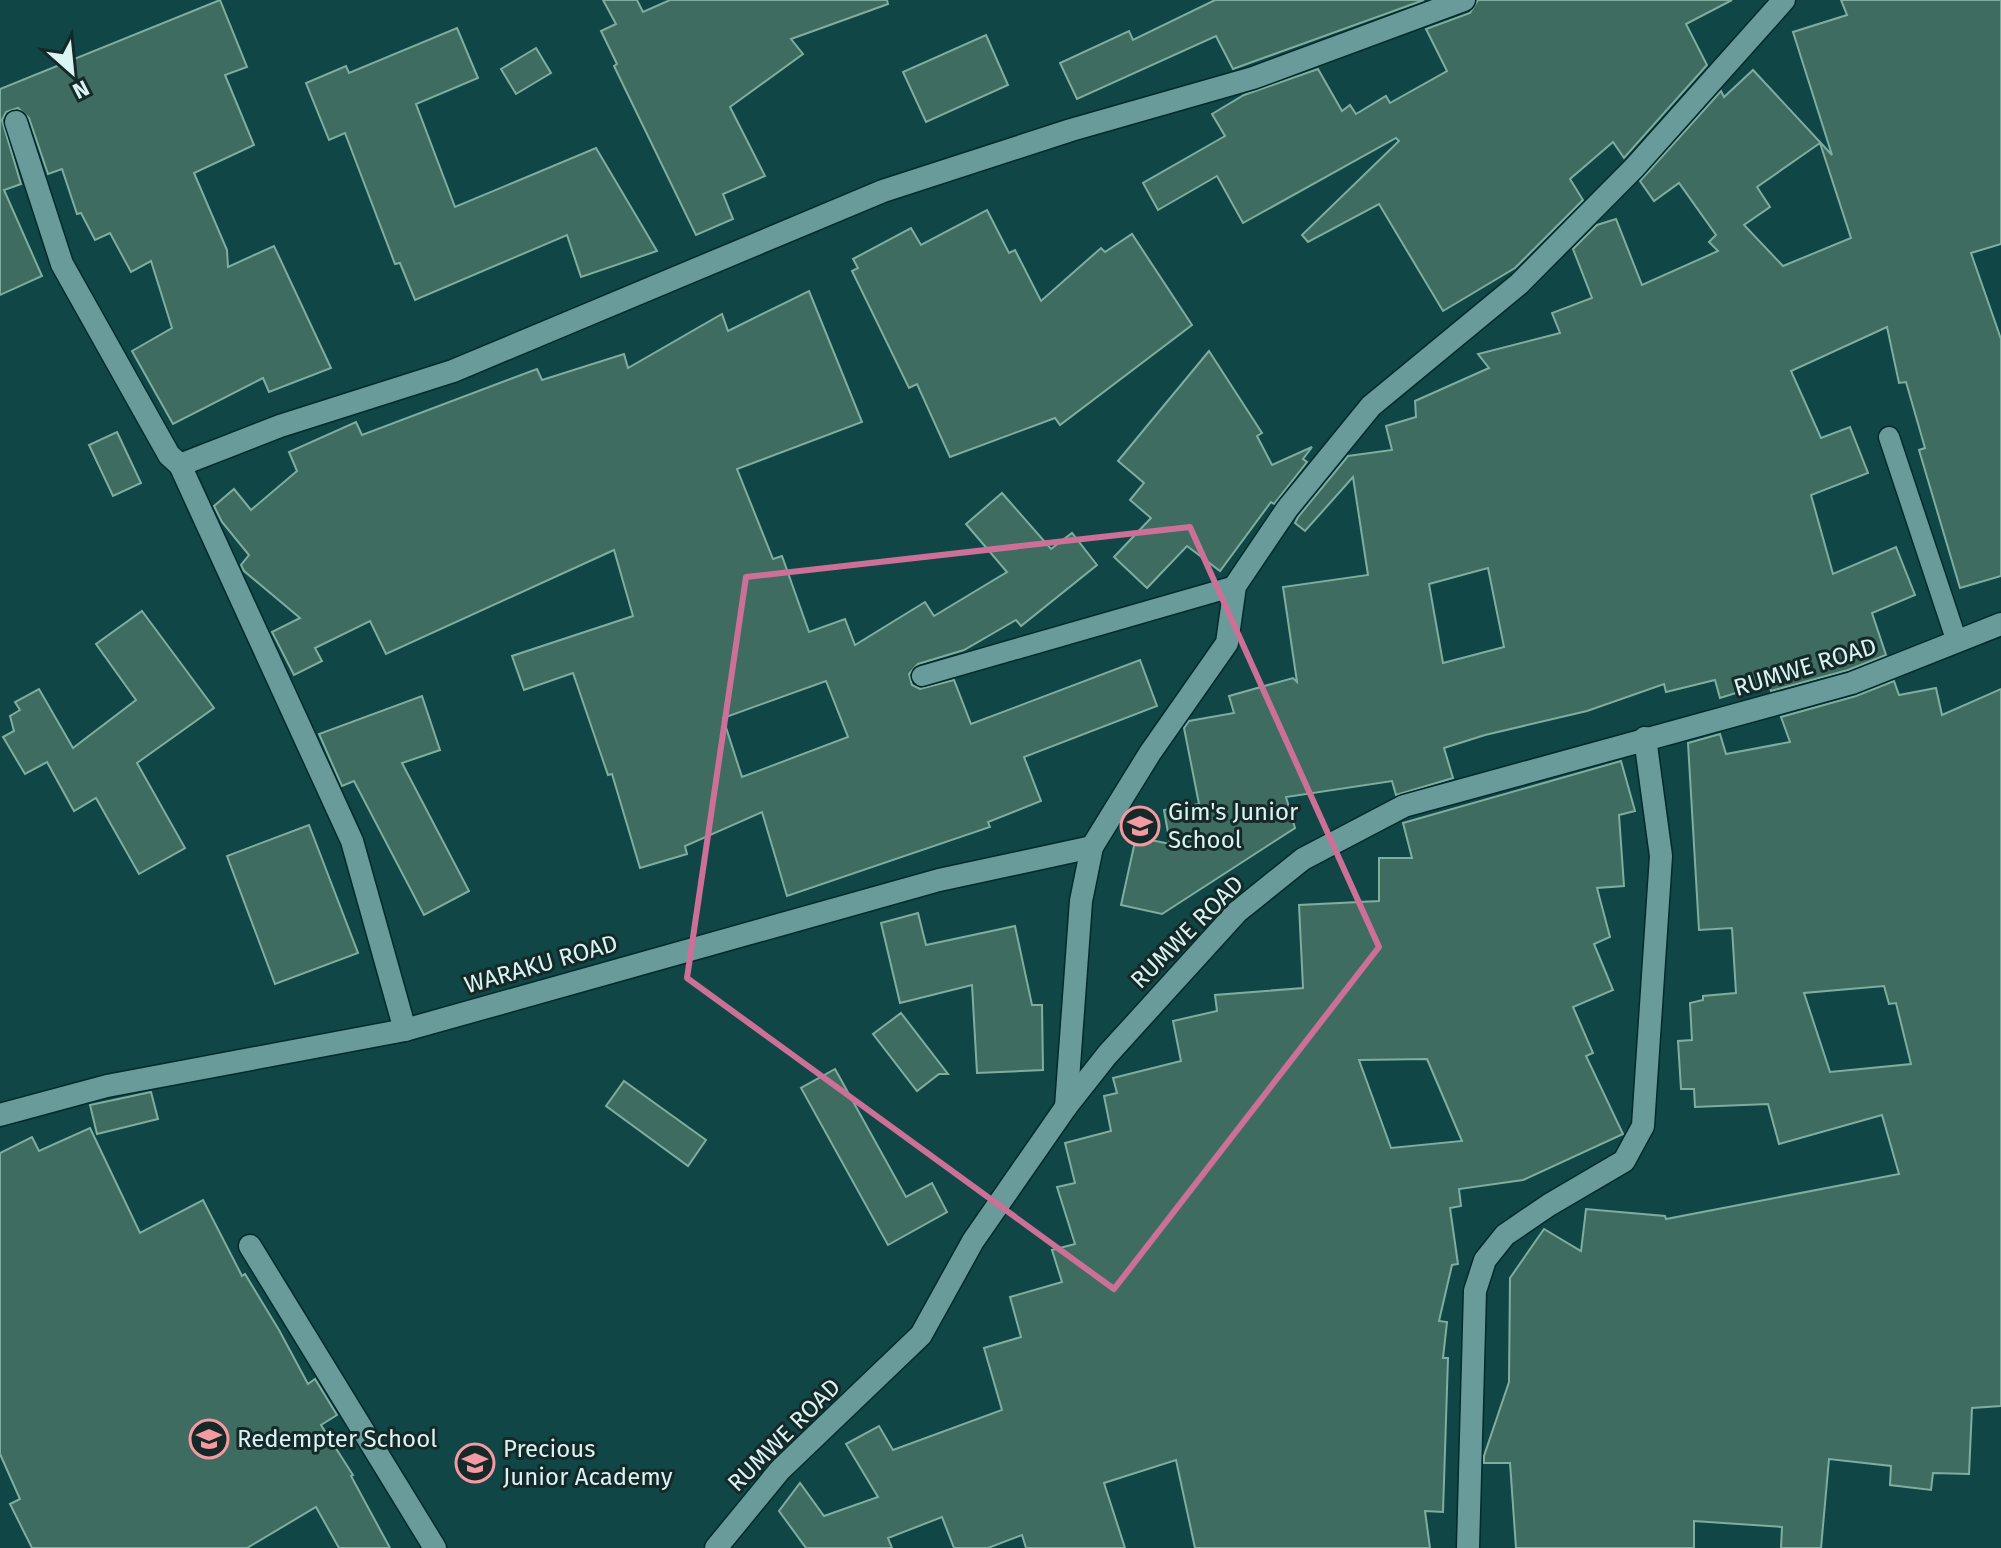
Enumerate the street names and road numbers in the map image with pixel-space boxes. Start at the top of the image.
street label: RUMWE ROAD [1730,632,1880,702]
street label: RUMWE ROAD [1125,870,1249,994]
street label: WARAKU ROAD [461,929,621,999]
street label: RUMWE ROAD [722,1373,846,1497]

